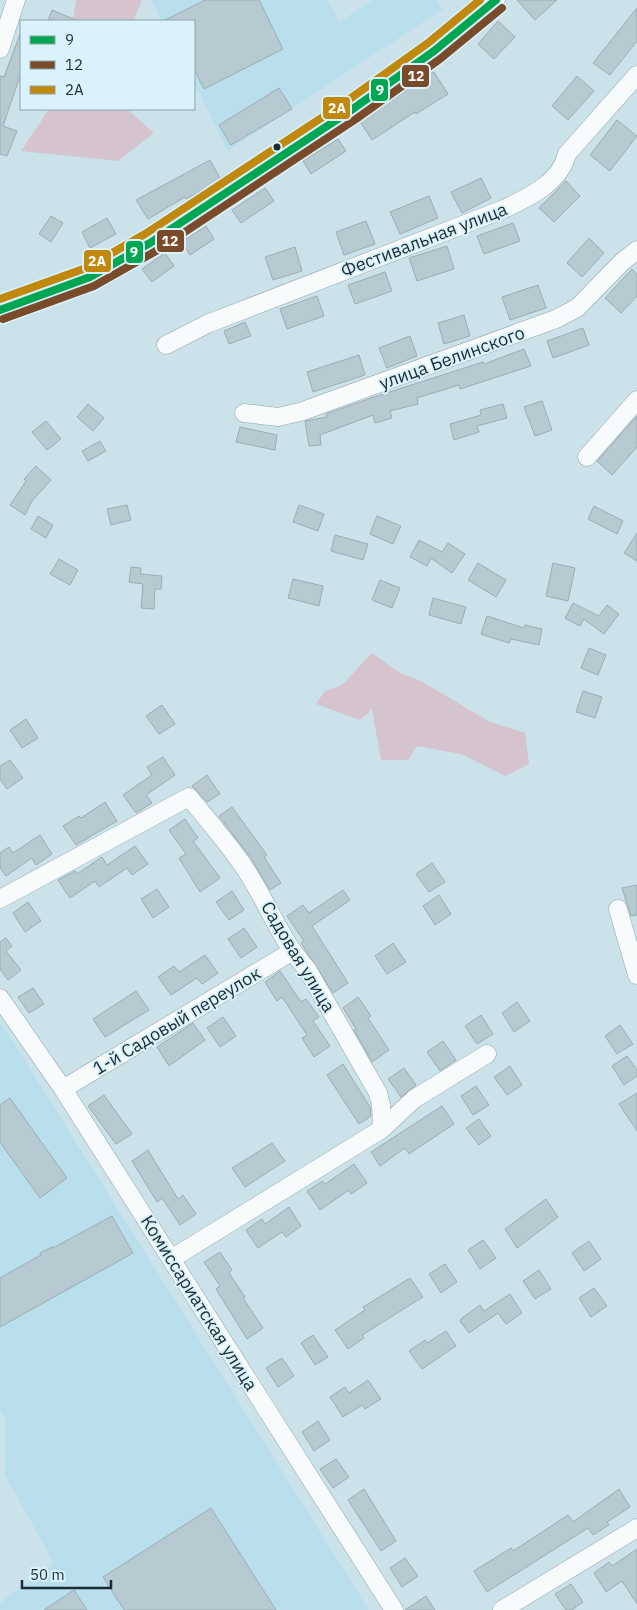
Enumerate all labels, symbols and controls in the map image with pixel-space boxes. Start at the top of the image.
legend [20,20,195,110]
text: 9 [65,30,74,49]
text: 12 [65,55,83,74]
line badge: 12 [401,64,430,88]
text: 12 [408,67,424,85]
line badge: 9 [370,78,389,102]
text: 2А [65,80,84,99]
text: 9 [376,81,384,99]
line badge: 2А [322,96,351,120]
text: 2А [328,99,346,117]
unlabelled marker [272,142,282,152]
street label: Фестивальная улица [337,197,511,282]
line badge: 12 [156,229,185,253]
text: 12 [162,232,178,250]
line badge: 9 [125,240,144,264]
text: 9 [130,243,138,261]
line badge: 2А [83,249,112,273]
text: 2А [88,252,106,270]
street label: улица Белинского [376,321,528,395]
street label: Садовая улица [256,897,341,1017]
street label: 1-й Садовый переулок [89,961,265,1080]
street label: Комиссариатская улица [136,1211,263,1395]
scale bar [22,1558,111,1590]
text: 50 m [30,1565,65,1584]

